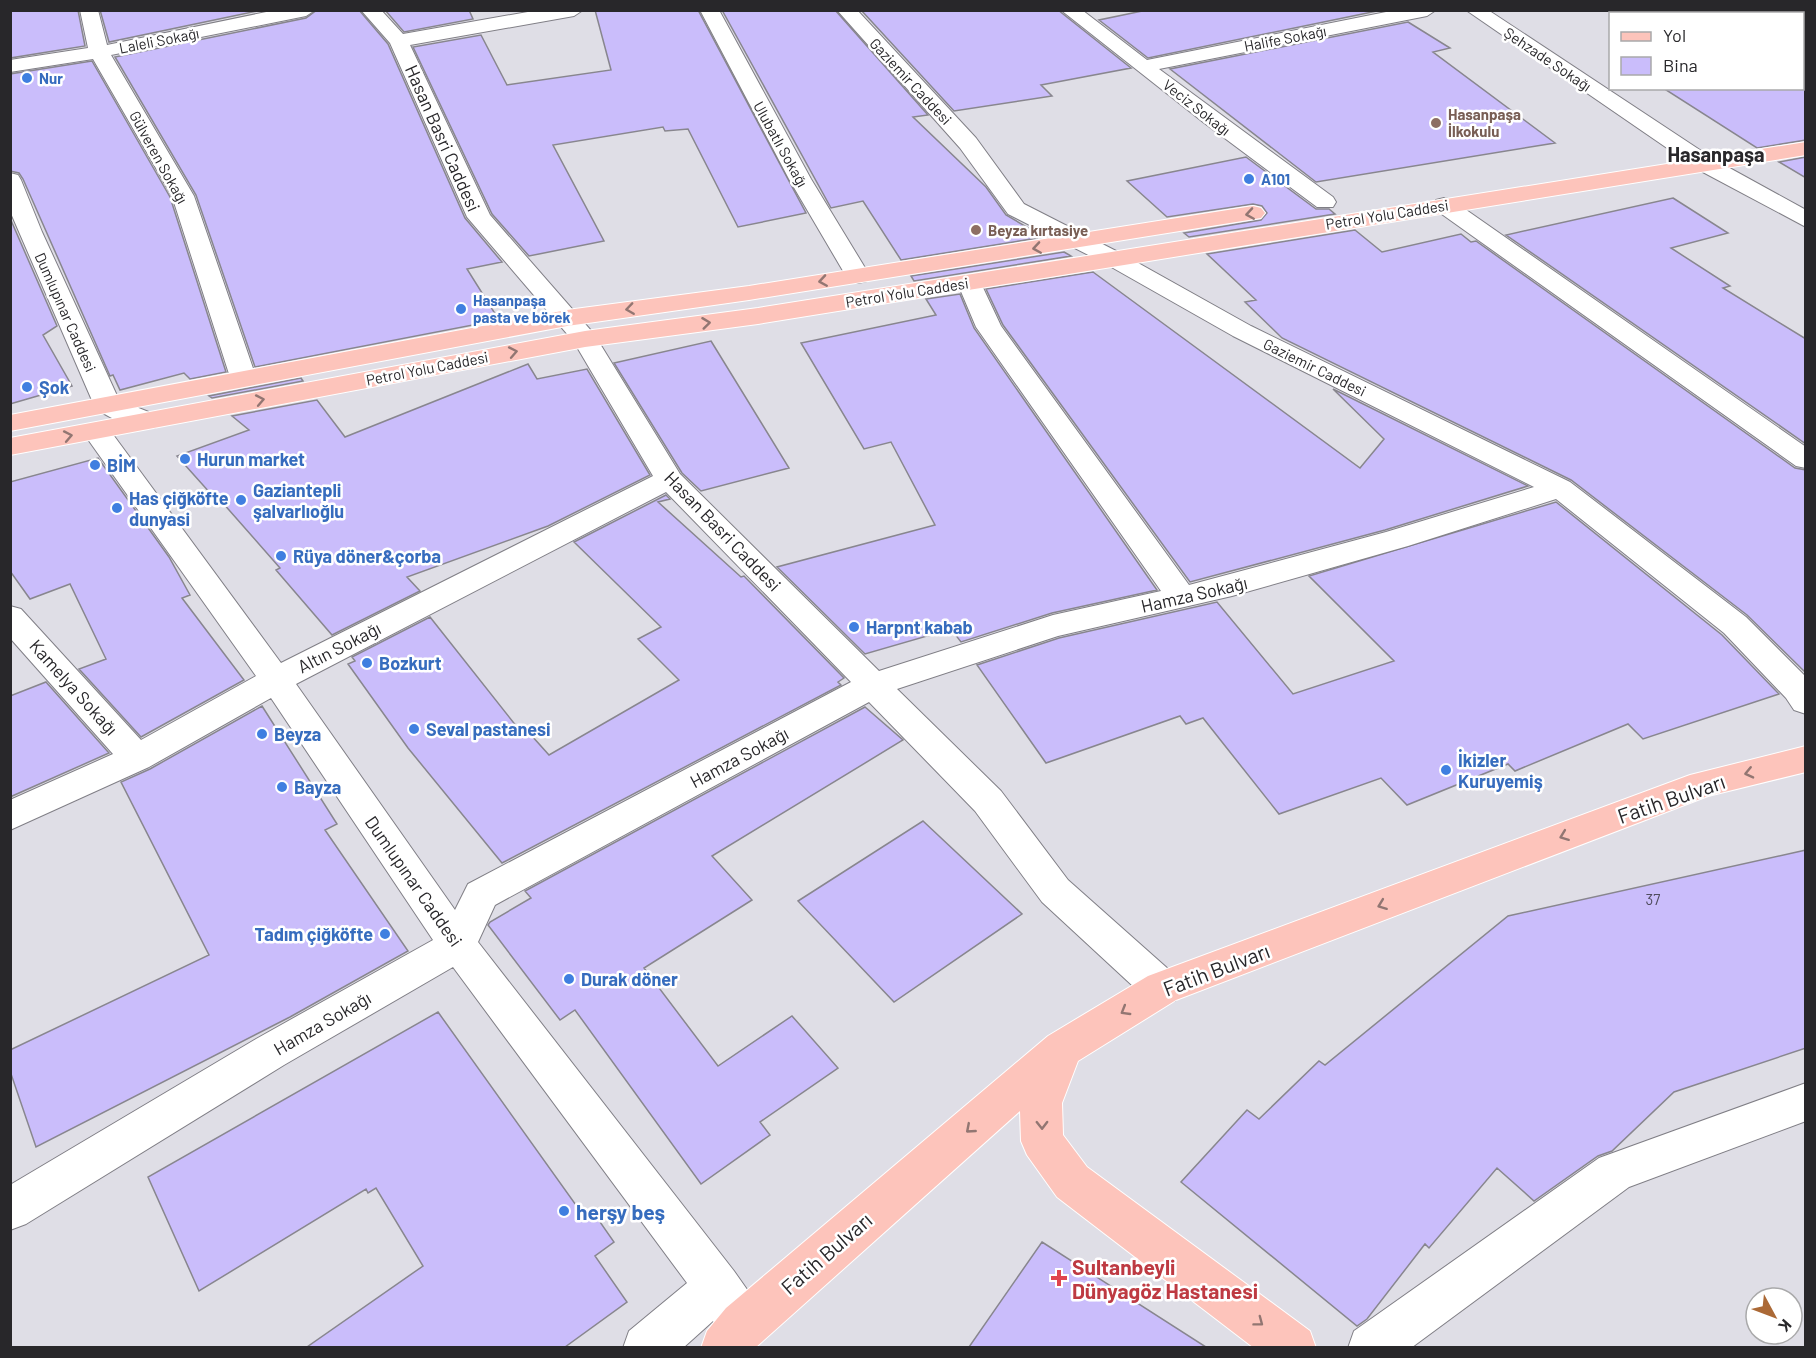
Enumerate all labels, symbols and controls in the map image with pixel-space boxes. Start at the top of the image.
legend [1609,12,1804,90]
street label: Halife Sokağı [1242,21,1328,55]
street label: Laleli Sokağı [117,23,201,57]
street label: Şehzade Sokağı [1501,23,1595,95]
text: Yol [1663,24,1686,46]
street label: Gaziemir Caddesi [866,34,956,128]
text: Bina [1663,54,1698,76]
street label: Hasan Basri Caddesi [401,61,485,215]
place label: Nur [39,69,63,87]
marker: Nur [20,71,34,85]
street label: Veciz Sokağı [1160,75,1234,139]
street label: Ulubatlı Sokağı [750,98,812,190]
place label: Hasanpaşa İlkokulu [1448,105,1521,140]
street label: Gülveren Sokağı [126,107,192,207]
marker: Hasanpaşa İlkokulu [1429,116,1443,130]
district label: Hasanpaşa [1667,142,1765,166]
place label: A101 [1261,170,1290,188]
marker: A101 [1242,172,1256,186]
street label: Petrol Yolu Caddesi [1324,195,1450,233]
one-way arrow [1245,207,1255,219]
place label: Beyza kırtasiye [988,221,1088,239]
marker: Beyza kırtasiye [969,223,983,237]
one-way arrow [1032,241,1041,253]
street label: Dumlupınar Caddesi [32,250,100,374]
street label: Petrol Yolu Caddesi [844,273,970,311]
one-way arrow [819,274,829,287]
place label: Hasanpaşa pasta ve börek [473,291,571,326]
marker: Hasanpaşa pasta ve börek [454,302,468,316]
one-way arrow [626,303,635,315]
one-way arrow [701,317,710,330]
street label: Gaziemir Caddesi [1261,334,1369,400]
one-way arrow [508,346,518,359]
street label: Petrol Yolu Caddesi [364,347,490,389]
place label: Şok [39,376,70,398]
marker: Şok [20,380,34,394]
one-way arrow [254,394,264,407]
one-way arrow [63,430,73,443]
place label: Hurun market [197,448,305,470]
marker: Hurun market [178,452,192,466]
place label: BİM [107,454,136,476]
marker: BİM [88,458,102,472]
street label: Hasan Basri Caddesi [660,466,786,596]
place label: Gaziantepli şalvarlıoğlu [253,479,344,522]
place label: Has çiğköfte dunyasi [129,487,229,530]
marker: Gaziantepli şalvarlıoğlu [234,493,248,507]
marker: Has çiğköfte dunyasi [110,501,124,515]
place label: Rüya döner&çorba [293,545,441,567]
marker: Rüya döner&çorba [274,549,288,563]
street label: Hamza Sokağı [1139,571,1249,617]
place label: Harpnt kabab [866,616,973,638]
street label: Altın Sokağı [294,617,384,677]
marker: Harpnt kabab [847,620,861,634]
street label: Kamelya Sokağı [25,635,123,739]
place label: Bozkurt [379,652,442,674]
marker: Bozkurt [360,656,374,670]
place label: Seval pastanesi [426,718,551,740]
marker: Seval pastanesi [407,722,421,736]
street label: Hamza Sokağı [686,722,792,792]
place label: Beyza [274,723,321,745]
marker: Beyza [255,727,269,741]
place label: İkizler Kuruyemiş [1458,749,1543,792]
marker: İkizler Kuruyemiş [1439,763,1453,777]
one-way arrow [1744,765,1754,778]
street label: Fatih Bulvarı [1614,768,1728,828]
place label: Bayza [294,776,341,798]
marker: Bayza [275,780,289,794]
street label: Dumlupınar Caddesi [361,811,467,951]
one-way arrow [1560,829,1571,841]
house number: 37 [1646,890,1660,908]
one-way arrow [1377,897,1388,910]
place label: Tadım çiğköfte [254,923,373,945]
marker: Tadım çiğköfte [378,927,392,941]
street label: Fatih Bulvarı [1159,937,1273,1001]
place label: Durak döner [581,968,678,990]
marker: Durak döner [562,972,576,986]
street label: Hamza Sokağı [270,986,374,1060]
one-way arrow [1121,1003,1131,1015]
one-way arrow [1036,1121,1048,1130]
one-way arrow [966,1122,977,1133]
place label: herşy beş [576,1199,665,1224]
marker: herşy beş [557,1204,571,1218]
street label: Fatih Bulvarı [776,1207,876,1299]
place label: Sultanbeyli Dünyagöz Hastanesi [1072,1254,1258,1303]
marker: Sultanbeyli Dünyagöz Hastanesi [1050,1269,1068,1287]
north arrow [1744,1286,1804,1346]
one-way arrow [1252,1314,1263,1325]
text: K [1775,1316,1796,1336]

